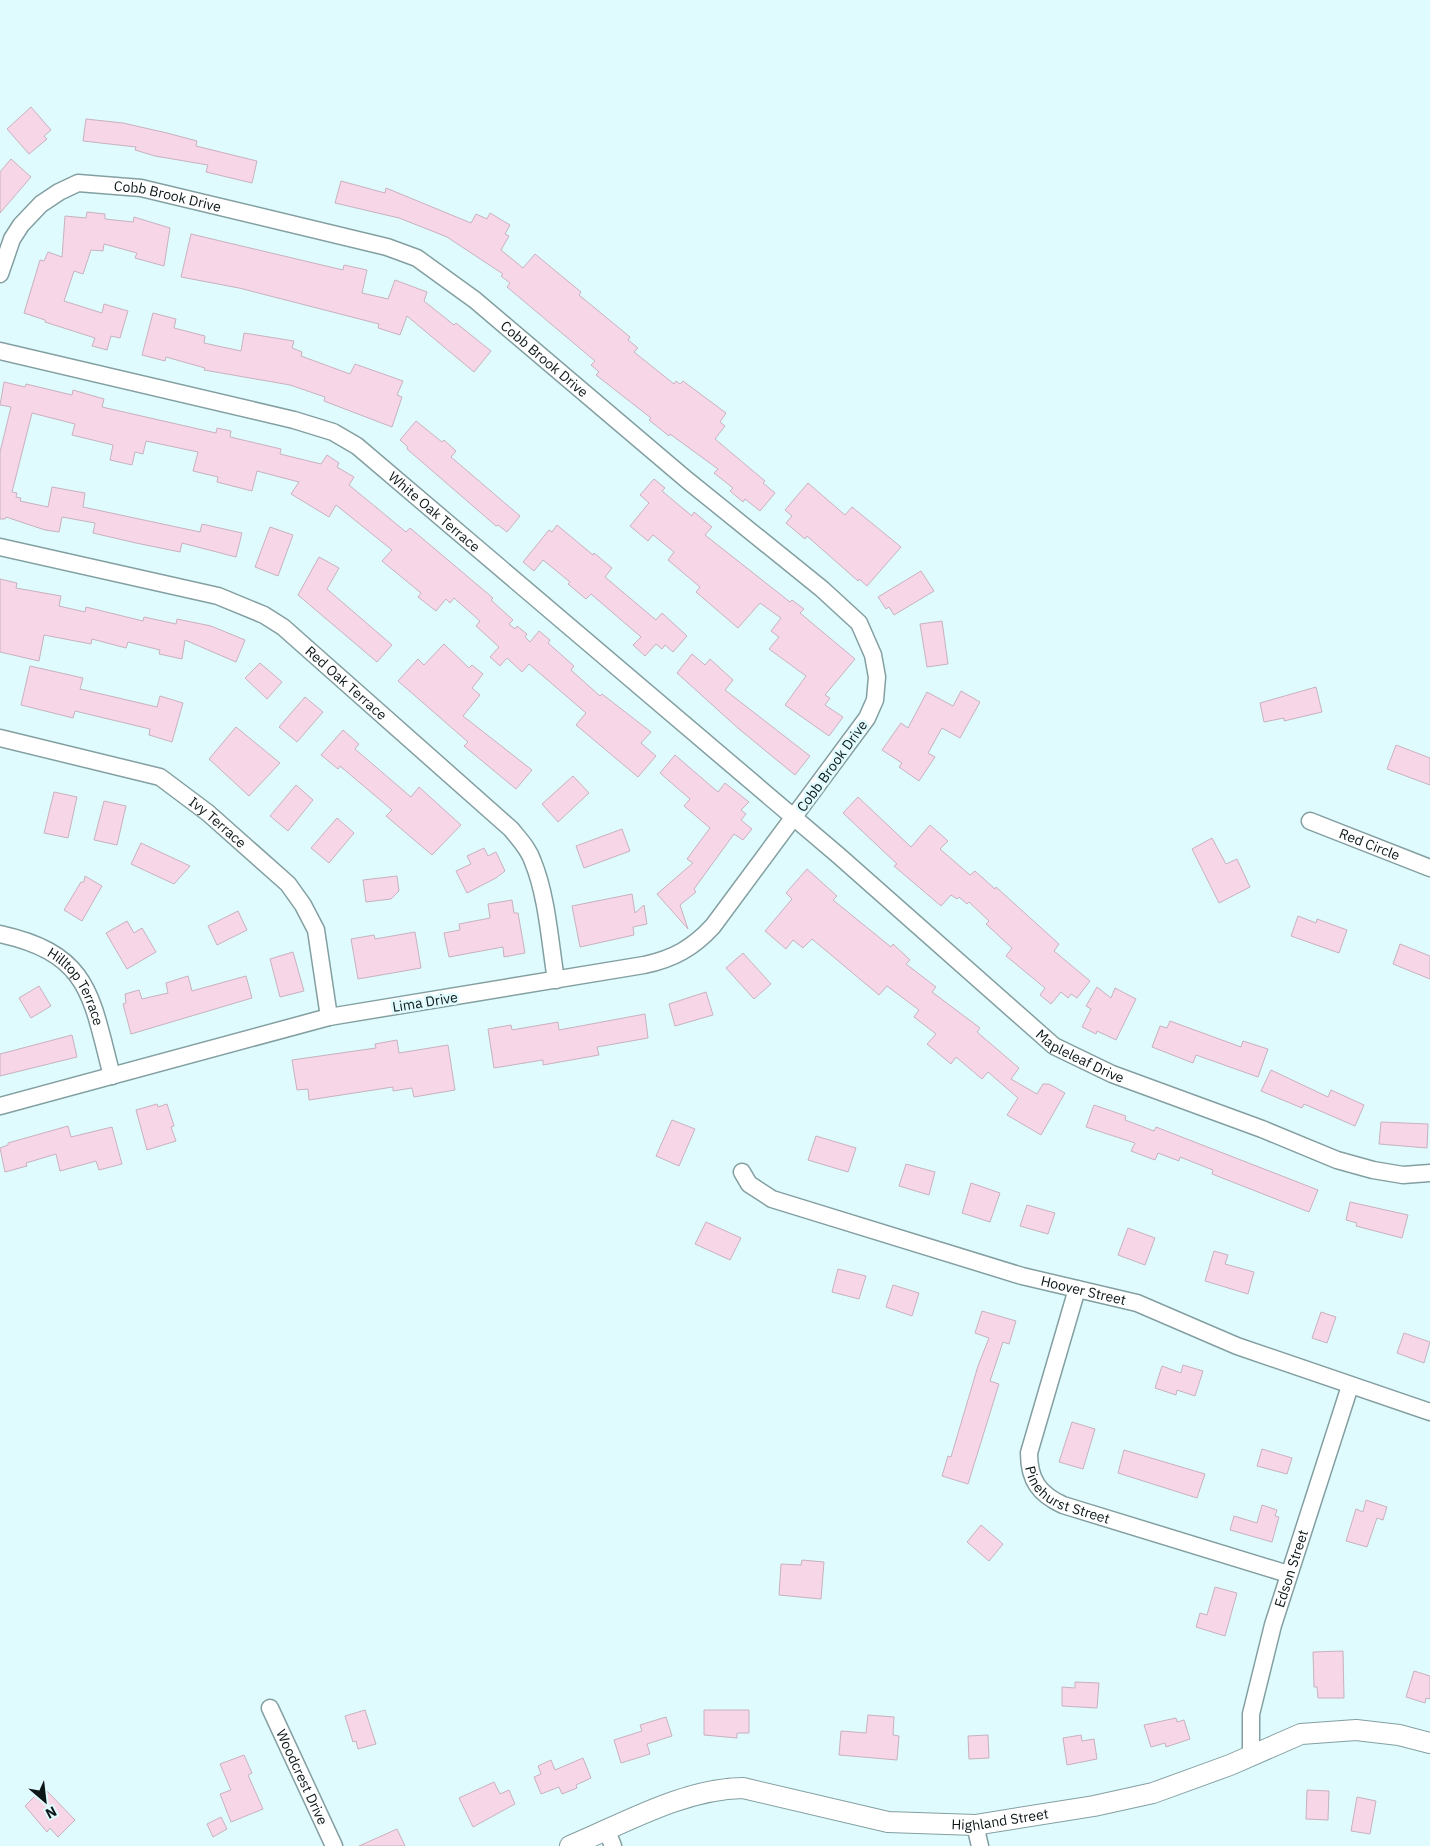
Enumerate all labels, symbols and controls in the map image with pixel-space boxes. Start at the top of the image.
street label: Cobb Brook Drive [113,177,223,216]
street label: Cobb Brook Drive [497,317,592,401]
street label: White Oak Terrace [385,468,484,556]
street label: Red Oak Terrace [302,642,391,724]
street label: Cobb Brook Drive [793,716,872,815]
street label: Ivy Terrace [185,793,250,852]
street label: Red Circle [1337,824,1403,864]
street label: Hilltop Terrace [44,943,108,1028]
street label: Lima Drive [391,988,459,1016]
street label: Mapleleaf Drive [1032,1025,1127,1087]
street label: Hoover Street [1039,1272,1128,1309]
street label: Pinehurst Street [1021,1464,1112,1528]
street label: Edson Street [1270,1527,1312,1610]
street label: Woodcrest Drive [272,1726,332,1828]
north arrow [20,1776,70,1826]
text: N [42,1802,60,1823]
street label: Highland Street [951,1804,1050,1834]

